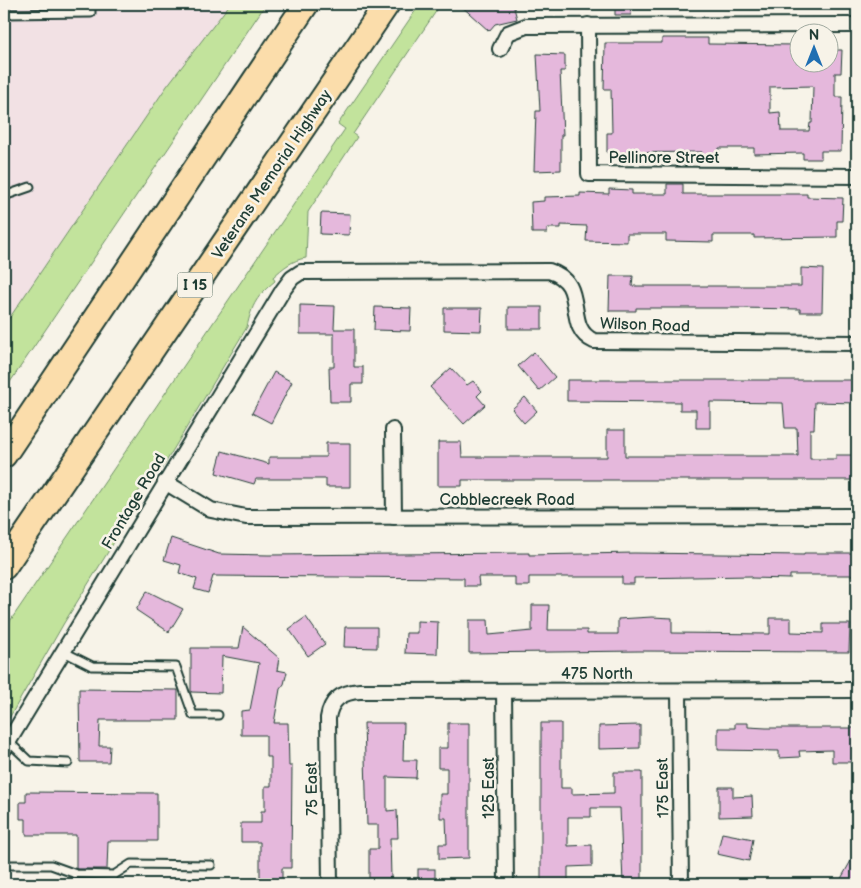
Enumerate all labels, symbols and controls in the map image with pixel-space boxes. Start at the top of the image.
north arrow [788,22,838,72]
text: N [809,27,819,44]
street label: Veterans Memorial Highway [208,86,337,263]
street label: Pellinore Street [609,149,719,168]
road number: I 15 [178,272,212,298]
street label: Wilson Road [600,314,690,337]
street label: Frontage Road [98,450,170,553]
street label: Cobblecreek Road [439,491,575,510]
street label: 475 North [561,665,633,684]
street label: 125 East [480,757,499,819]
street label: 175 East [653,758,674,818]
street label: 75 East [303,762,322,816]

